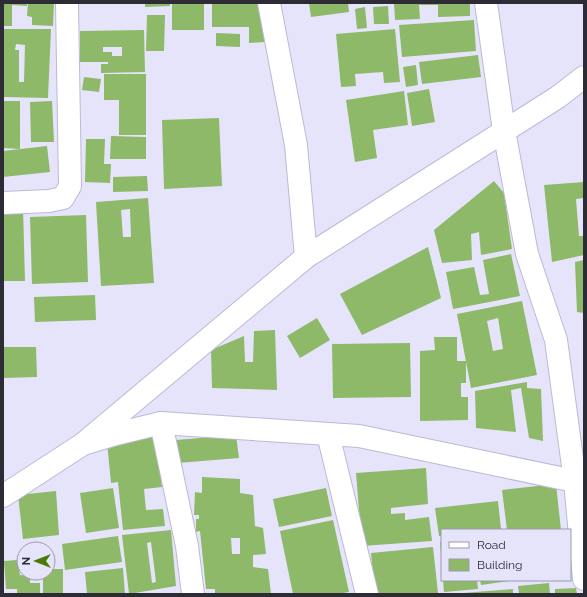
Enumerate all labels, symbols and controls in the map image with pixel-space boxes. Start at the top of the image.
legend [441,529,571,581]
text: Road [477,538,506,552]
north arrow [16,541,56,581]
text: N [20,557,33,565]
text: Building [477,558,523,572]

